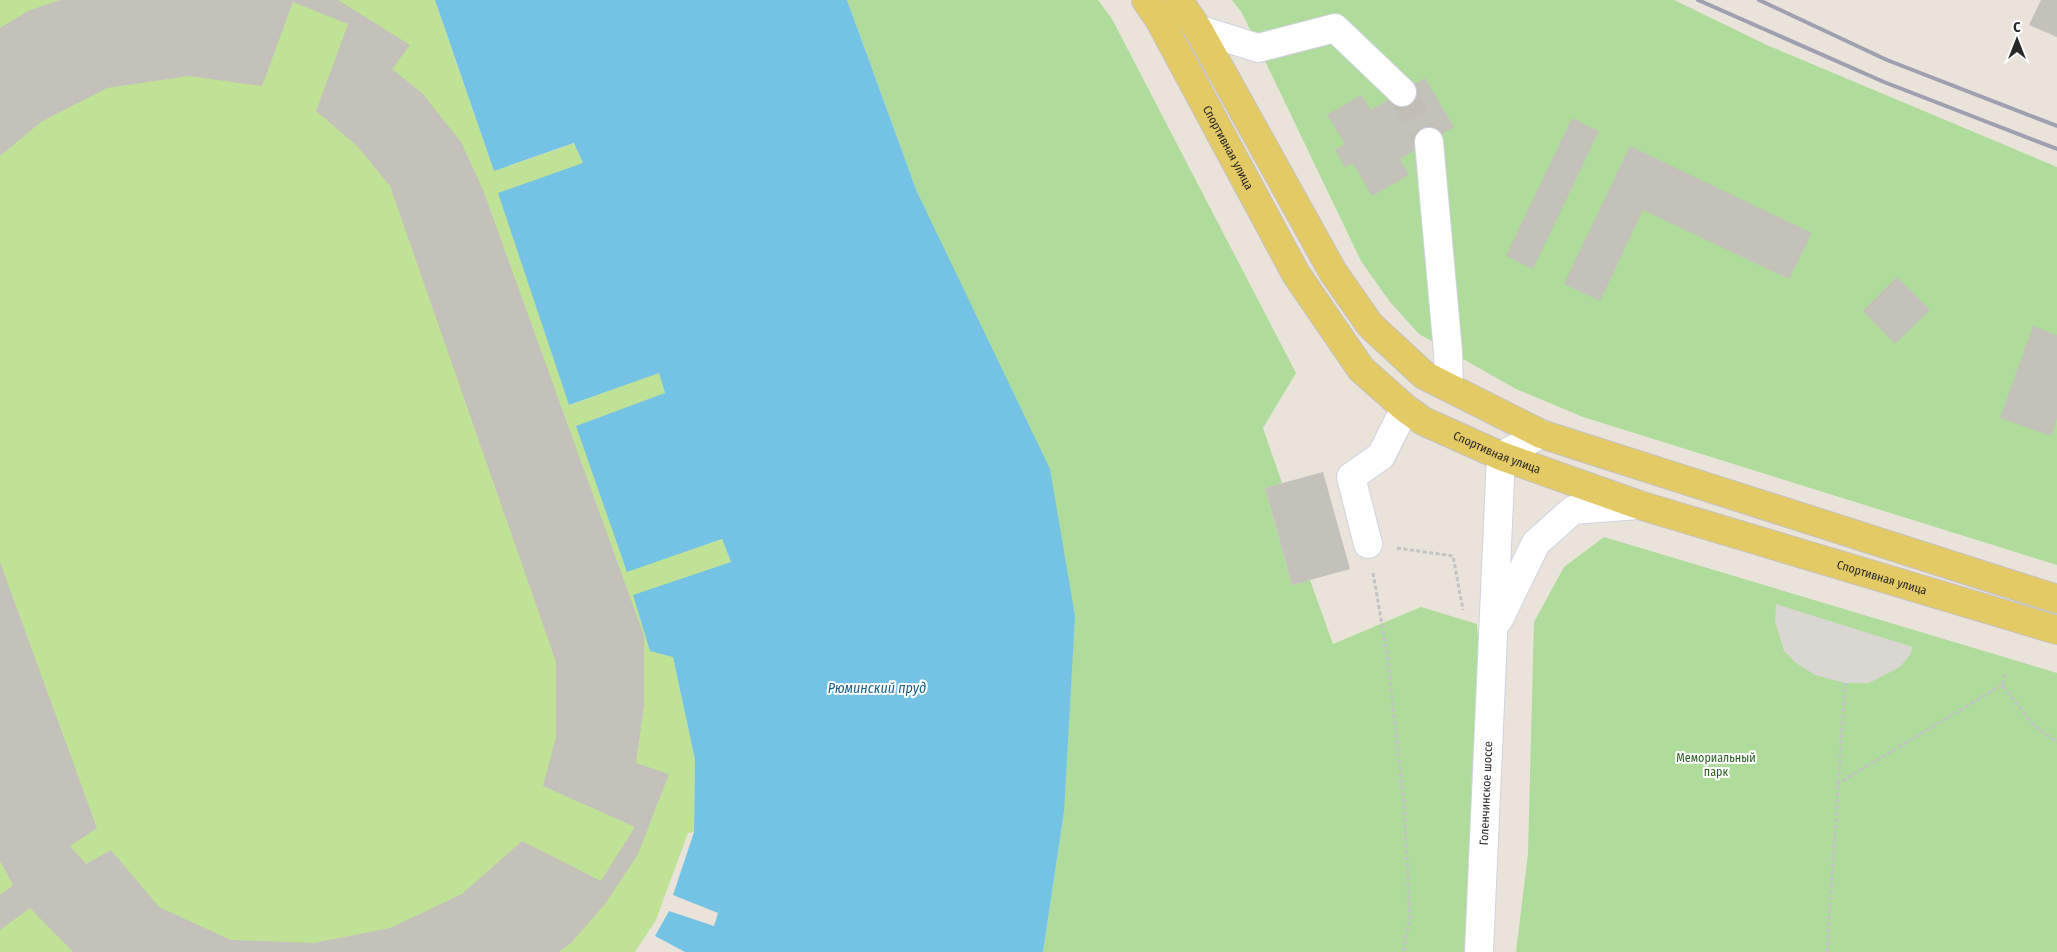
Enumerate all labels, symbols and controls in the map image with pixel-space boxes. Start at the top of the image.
north arrow [1992,15,2042,65]
text: С [2013,19,2021,36]
street label: Спортивная улица [1200,103,1256,192]
street label: Спортивная улица [1451,428,1543,477]
street label: Спортивная улица [1835,558,1929,598]
water label: Рюминский пруд [828,680,926,697]
street label: Голенчинское шоссе [1477,741,1495,846]
park label: Мемориальный парк [1676,751,1756,779]

